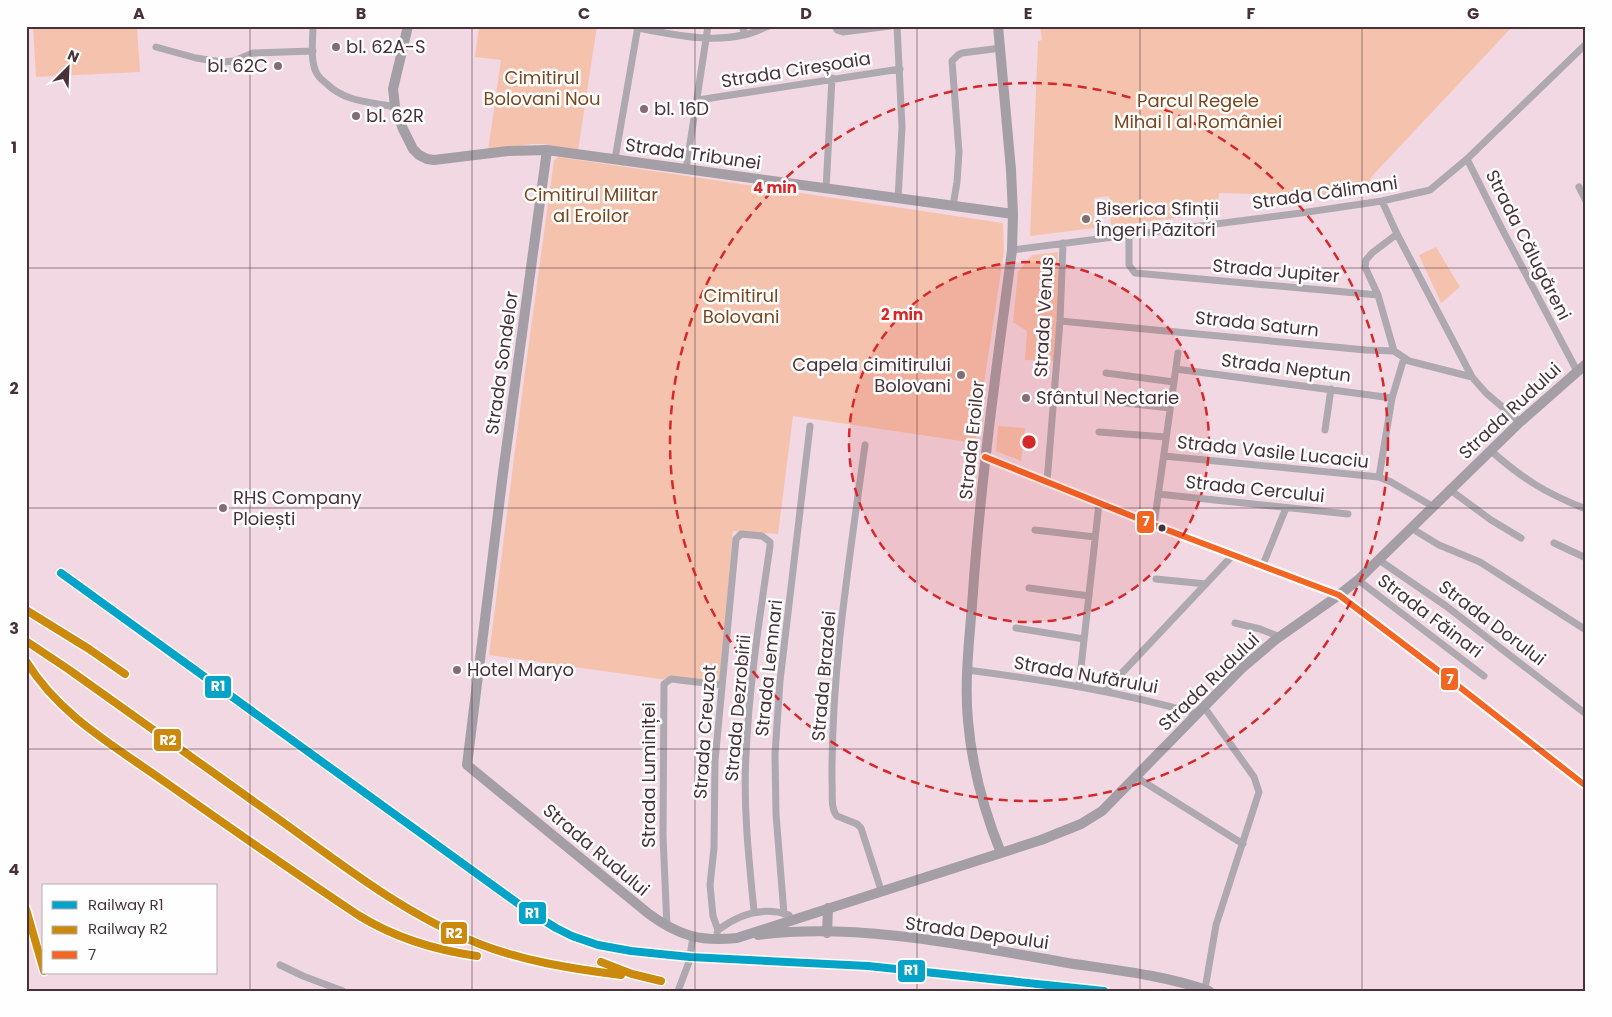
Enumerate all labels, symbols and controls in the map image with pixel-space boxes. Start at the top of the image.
text: A [133,2,145,25]
text: B [356,2,366,25]
text: C [578,2,590,25]
text: D [800,2,812,25]
text: E [1024,2,1032,25]
text: F [1247,2,1256,25]
text: G [1467,2,1479,25]
place label: bl. 62A-S [346,34,426,59]
marker: bl. 62A-S [330,41,342,53]
north arrow [42,42,92,92]
text: N [64,45,82,67]
street label: Strada Cireșoaia [719,45,872,94]
place label: bl. 62C [207,53,268,78]
marker: bl. 62C [272,60,284,72]
park label: Cimitirul Bolovani Nou [483,65,601,111]
park label: Parcul Regele Mihai I al României [1114,88,1282,134]
place label: bl. 16D [654,96,709,121]
place label: bl. 62R [366,103,424,128]
marker: bl. 16D [638,103,650,115]
marker: bl. 62R [350,110,362,122]
street label: Strada Tribunei [624,132,763,175]
text: 1 [11,136,17,159]
street label: Strada Călugăreni [1480,165,1577,324]
street label: Strada Călimani [1251,170,1399,215]
text: 4 min [753,177,797,198]
park label: Cimitirul Militar al Eroilor [524,182,658,228]
place label: Biserica Sfinții Îngeri Păzitori [1095,196,1219,242]
marker: Biserica Sfinții Îngeri Păzitori [1080,213,1092,225]
street label: Strada Jupiter [1212,253,1341,289]
street label: Strada Venus [1028,256,1059,378]
park label: Cimitirul Bolovani [703,283,779,329]
street label: Strada Sondelor [479,289,524,436]
text: 2 min [881,304,923,325]
street label: Strada Saturn [1194,305,1320,342]
street label: Strada Neptun [1220,347,1352,388]
place label: Capela cimitirului Bolovani [792,352,951,398]
street label: Strada Rudului [1453,357,1566,465]
marker: Capela cimitirului Bolovani [955,369,967,381]
text: 2 [9,377,19,400]
street label: Strada Eroilor [953,379,990,501]
place label: Sfântul Nectarie [1036,385,1179,410]
marker: Sfântul Nectarie [1020,392,1032,404]
street label: Strada Vasile Lucaciu [1176,429,1370,474]
centre of rings [1020,433,1038,451]
street label: Strada Cercului [1184,469,1326,508]
place label: RHS Company Ploiești [233,485,362,531]
marker: RHS Company Ploiești [217,502,229,514]
line badge: 7 [1136,510,1155,534]
text: 7 [1142,511,1150,531]
unlabelled marker [1157,523,1167,533]
street label: Strada Făinari [1373,568,1488,663]
street label: Strada Dorului [1434,574,1551,671]
street label: Strada Lemnari [749,598,788,738]
street label: Strada Brazdei [805,610,842,742]
text: 3 [9,617,19,640]
street label: Strada Rudului [1153,627,1265,736]
street label: Strada Dezrobirii [719,633,756,783]
street label: Strada Nufărului [1012,650,1160,699]
place label: Hotel Maryo [467,657,574,682]
marker: Hotel Maryo [451,664,463,676]
street label: Strada Creuzot [687,664,722,800]
line badge: 7 [1440,667,1459,691]
text: 7 [1446,669,1454,689]
line badge: R1 [204,675,232,699]
text: R1 [211,676,225,696]
street label: Strada Luminiței [636,702,661,848]
line badge: R2 [153,728,182,752]
text: R2 [159,730,177,750]
street label: Strada Rudului [538,798,655,902]
text: 4 [9,858,20,881]
legend [42,884,218,974]
text: Railway R1 [88,894,163,915]
line badge: R1 [518,901,547,925]
text: R1 [525,903,539,923]
street label: Strada Depoului [904,910,1050,955]
text: Railway R2 [88,918,167,939]
line badge: R2 [440,921,468,945]
text: R2 [445,923,463,943]
text: 7 [88,944,96,965]
line badge: R1 [897,959,926,983]
text: R1 [904,960,918,980]

